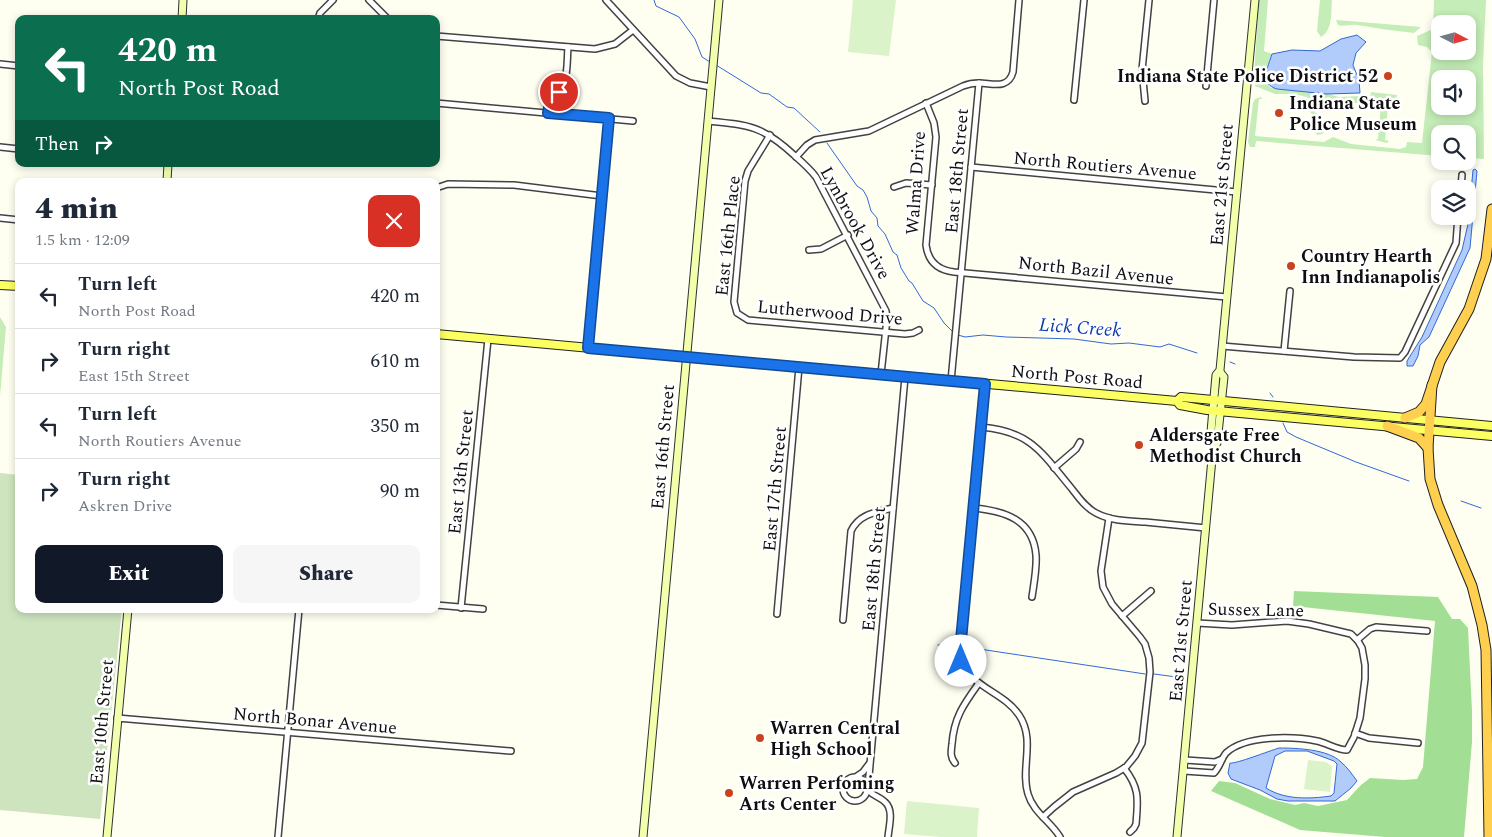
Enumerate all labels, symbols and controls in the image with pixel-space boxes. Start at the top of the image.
north arrow [1431,15,1476,60]
map controls [1431,15,1476,225]
text: 420 m [118,24,217,77]
icon: left [35,35,100,100]
place label: Indiana State Police District 52 [1117,63,1378,90]
marker: Indiana State Police District 52 [1382,70,1394,82]
button: sound [1431,70,1476,115]
pin [538,71,580,113]
text: North Post Road [118,72,280,105]
icon: arrive [545,78,573,106]
place label: Indiana State Police Museum [1289,90,1417,138]
street label: East 18th Street [938,107,976,235]
marker: Indiana State Police Museum [1273,107,1285,119]
street label: East 21st Street [1203,123,1241,247]
button: search [1431,125,1476,170]
text: Then [35,130,79,159]
icon: right [89,130,117,158]
street label: Walma Drive [899,130,933,236]
street label: North Routiers Avenue [1012,145,1198,187]
street label: Lynbrook Drive [813,162,897,284]
street label: East 16th Place [708,174,748,298]
button: layers [1431,180,1476,225]
text: 4 min [35,186,118,232]
button: close [368,195,420,247]
text: 1.5 km · 12:09 [35,228,130,252]
place label: Country Hearth Inn Indianapolis [1301,243,1440,291]
street label: North Bazil Avenue [1017,249,1175,293]
marker: Country Hearth Inn Indianapolis [1285,260,1297,272]
text: Turn left [78,270,157,299]
icon: left [35,282,63,310]
text: 420 m [370,282,420,311]
street label: Lutherwood Drive [756,293,904,333]
text: North Post Road [78,299,196,323]
water label: Lick Creek [1038,311,1122,345]
text: Turn right [78,335,171,364]
icon: right [35,347,63,375]
text: 610 m [370,347,420,376]
street label: North Post Road [1010,358,1144,396]
text: East 15th Street [78,364,190,388]
street label: East 16th Street [644,383,682,511]
text: Turn left [78,400,157,429]
street label: East 13th Street [441,408,481,536]
icon: left [35,412,63,440]
text: 350 m [370,412,420,441]
place label: Aldersgate Free Methodist Church [1149,422,1302,470]
street label: East 17th Street [756,425,794,553]
text: North Routiers Avenue [78,429,241,453]
marker: Aldersgate Free Methodist Church [1133,439,1145,451]
text: Turn right [78,465,171,494]
icon: right [35,477,63,505]
text: 90 m [380,477,420,506]
text: Askren Drive [78,494,172,518]
street label: East 18th Street [855,505,893,633]
button: Exit [35,545,223,603]
button: Share [233,545,420,603]
street label: East 21st Street [1162,579,1200,703]
street label: Sussex Lane [1208,596,1304,624]
position arrow [934,634,986,686]
street label: East 10th Street [83,658,121,786]
street label: North Bonar Avenue [232,700,398,742]
place label: Warren Central High School [770,715,900,763]
marker: Warren Central High School [754,732,766,744]
place label: Warren Perfoming Arts Center [739,770,894,818]
marker: Warren Perfoming Arts Center [723,787,735,799]

